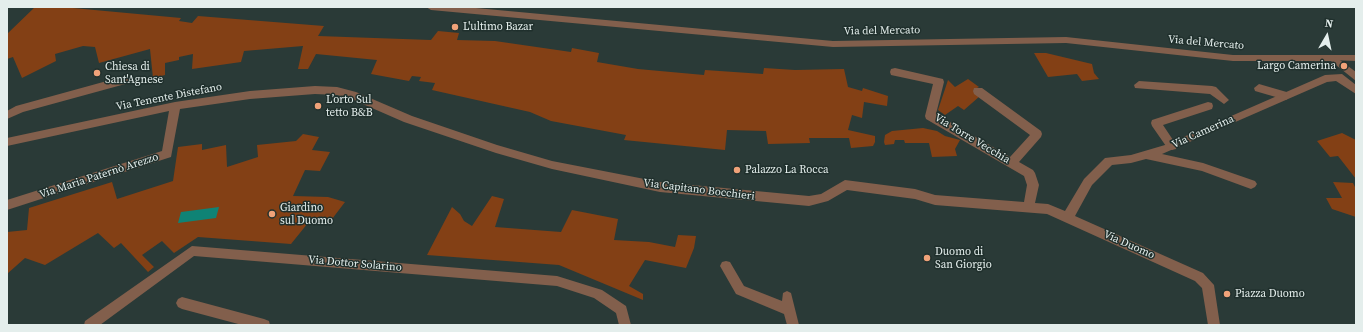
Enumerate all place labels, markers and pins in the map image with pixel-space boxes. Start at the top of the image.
place label: L'ultimo Bazar [463,20,533,34]
marker: L'ultimo Bazar [450,22,460,32]
place label: Largo Camerina [1257,59,1336,73]
place label: Chiesa di Sant'Agnese [105,60,163,86]
marker: Largo Camerina [1339,61,1349,71]
marker: Chiesa di Sant'Agnese [92,68,102,78]
place label: L’orto Sul tetto B&B [326,93,373,119]
marker: L’orto Sul tetto B&B [313,101,323,111]
place label: Palazzo La Rocca [745,163,829,177]
marker: Palazzo La Rocca [732,165,742,175]
place label: Giardino sul Duomo [280,201,333,227]
marker: Giardino sul Duomo [267,209,277,219]
place label: Duomo di San Giorgio [935,245,992,271]
marker: Duomo di San Giorgio [922,253,932,263]
place label: Piazza Duomo [1235,287,1305,301]
marker: Piazza Duomo [1222,289,1232,299]

